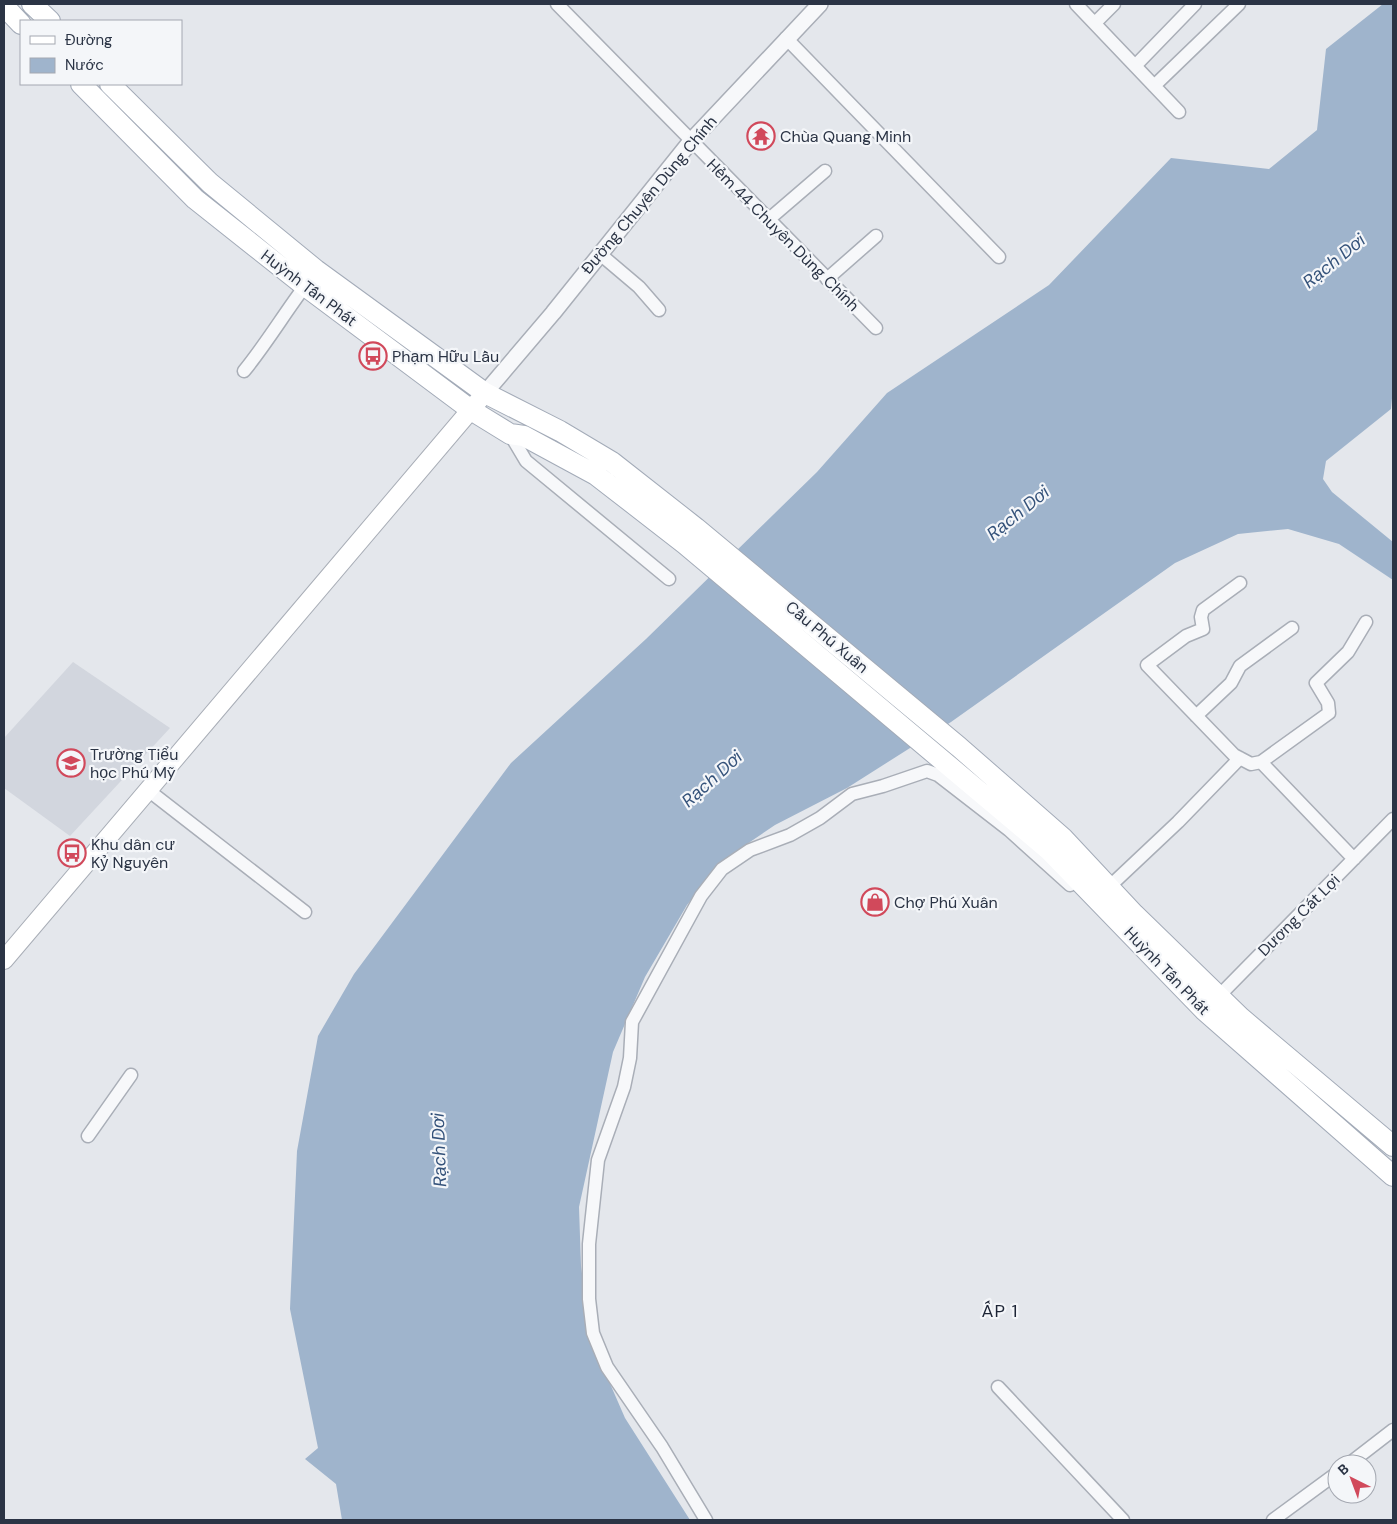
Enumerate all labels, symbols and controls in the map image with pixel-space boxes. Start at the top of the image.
legend [20,20,182,85]
text: Đường [65,30,113,50]
text: Nước [65,55,104,75]
street label: Đường Chuyên Dùng Chính [576,111,722,279]
temple icon: Chùa Quang Minh [746,121,776,151]
place label: Chùa Quang Minh [780,126,911,147]
street label: Hẻm 44 Chuyên Dùng Chính [702,154,864,316]
water label: Rạch Dơi [1298,228,1371,294]
street label: Huỳnh Tấn Phát [257,245,361,331]
bus stop icon: Phạm Hữu Lầu [358,341,388,371]
place label: Phạm Hữu Lầu [392,346,499,367]
water label: Rạch Dơi [982,480,1055,546]
street label: Cầu Phú Xuân [781,596,873,678]
place label: Trường Tiểu học Phú Mỹ [90,744,178,783]
water label: Rạch Dơi [676,745,748,813]
school or university icon: Trường Tiểu học Phú Mỹ [56,748,86,778]
place label: Khu dân cư Kỷ Nguyên [91,834,175,873]
bus stop icon: Khu dân cư Kỷ Nguyên [57,838,87,868]
street label: Dương Cát Lợi [1253,869,1345,961]
shop icon: Chợ Phú Xuân [860,887,890,917]
place label: Chợ Phú Xuân [894,892,998,913]
street label: Huỳnh Tấn Phát [1120,922,1214,1020]
water label: Rạch Dơi [426,1112,452,1187]
district label: ẤP 1 [982,1299,1018,1323]
north arrow [1327,1454,1377,1504]
text: B [1334,1460,1353,1479]

